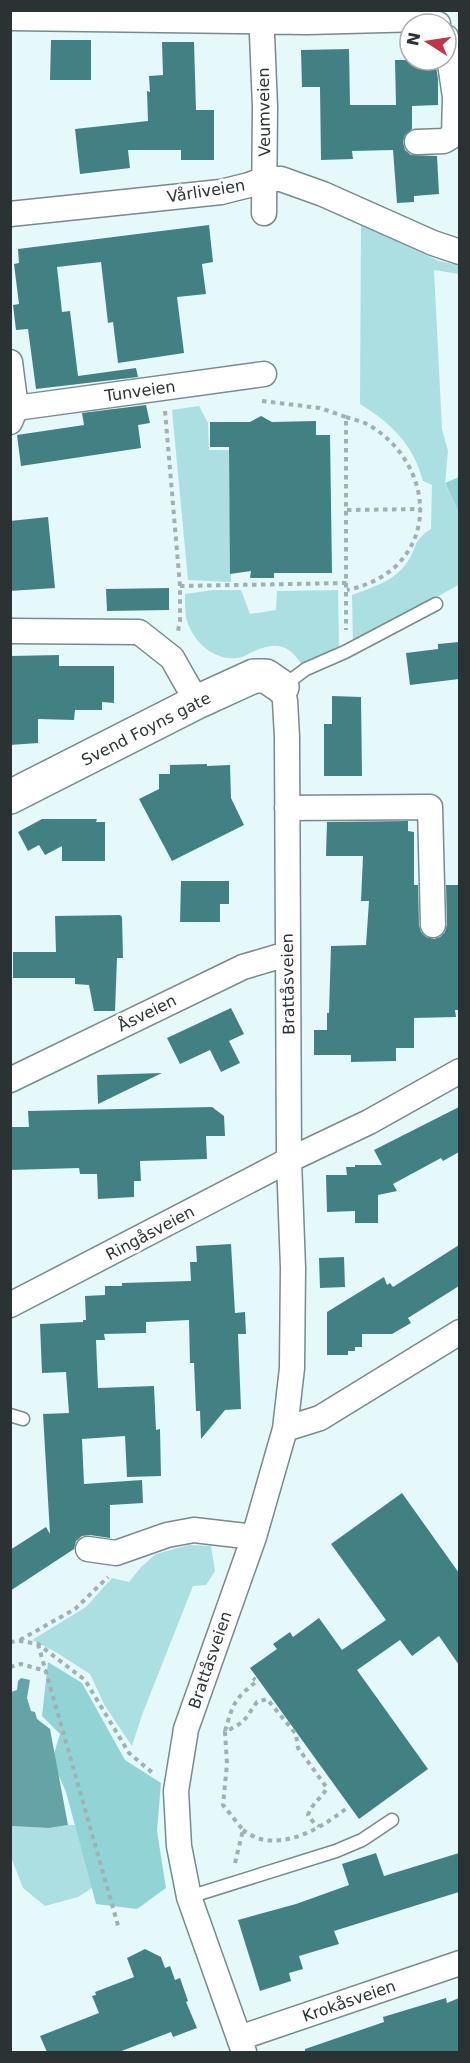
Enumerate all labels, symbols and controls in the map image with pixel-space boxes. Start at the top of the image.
north arrow [398,12,458,72]
text: N [403,30,425,48]
street label: Veumveien [254,67,274,157]
street label: Vårliveien [166,175,246,207]
street label: Tunveien [102,377,177,406]
street label: Svend Foyns gate [78,688,214,770]
street label: Brattåsveien [278,933,298,1035]
street label: Åsveien [115,991,179,1035]
street label: Ringåsveien [102,1202,198,1264]
street label: Brattåsveien [184,1609,236,1711]
street label: Krokåsveien [300,1976,398,2026]

